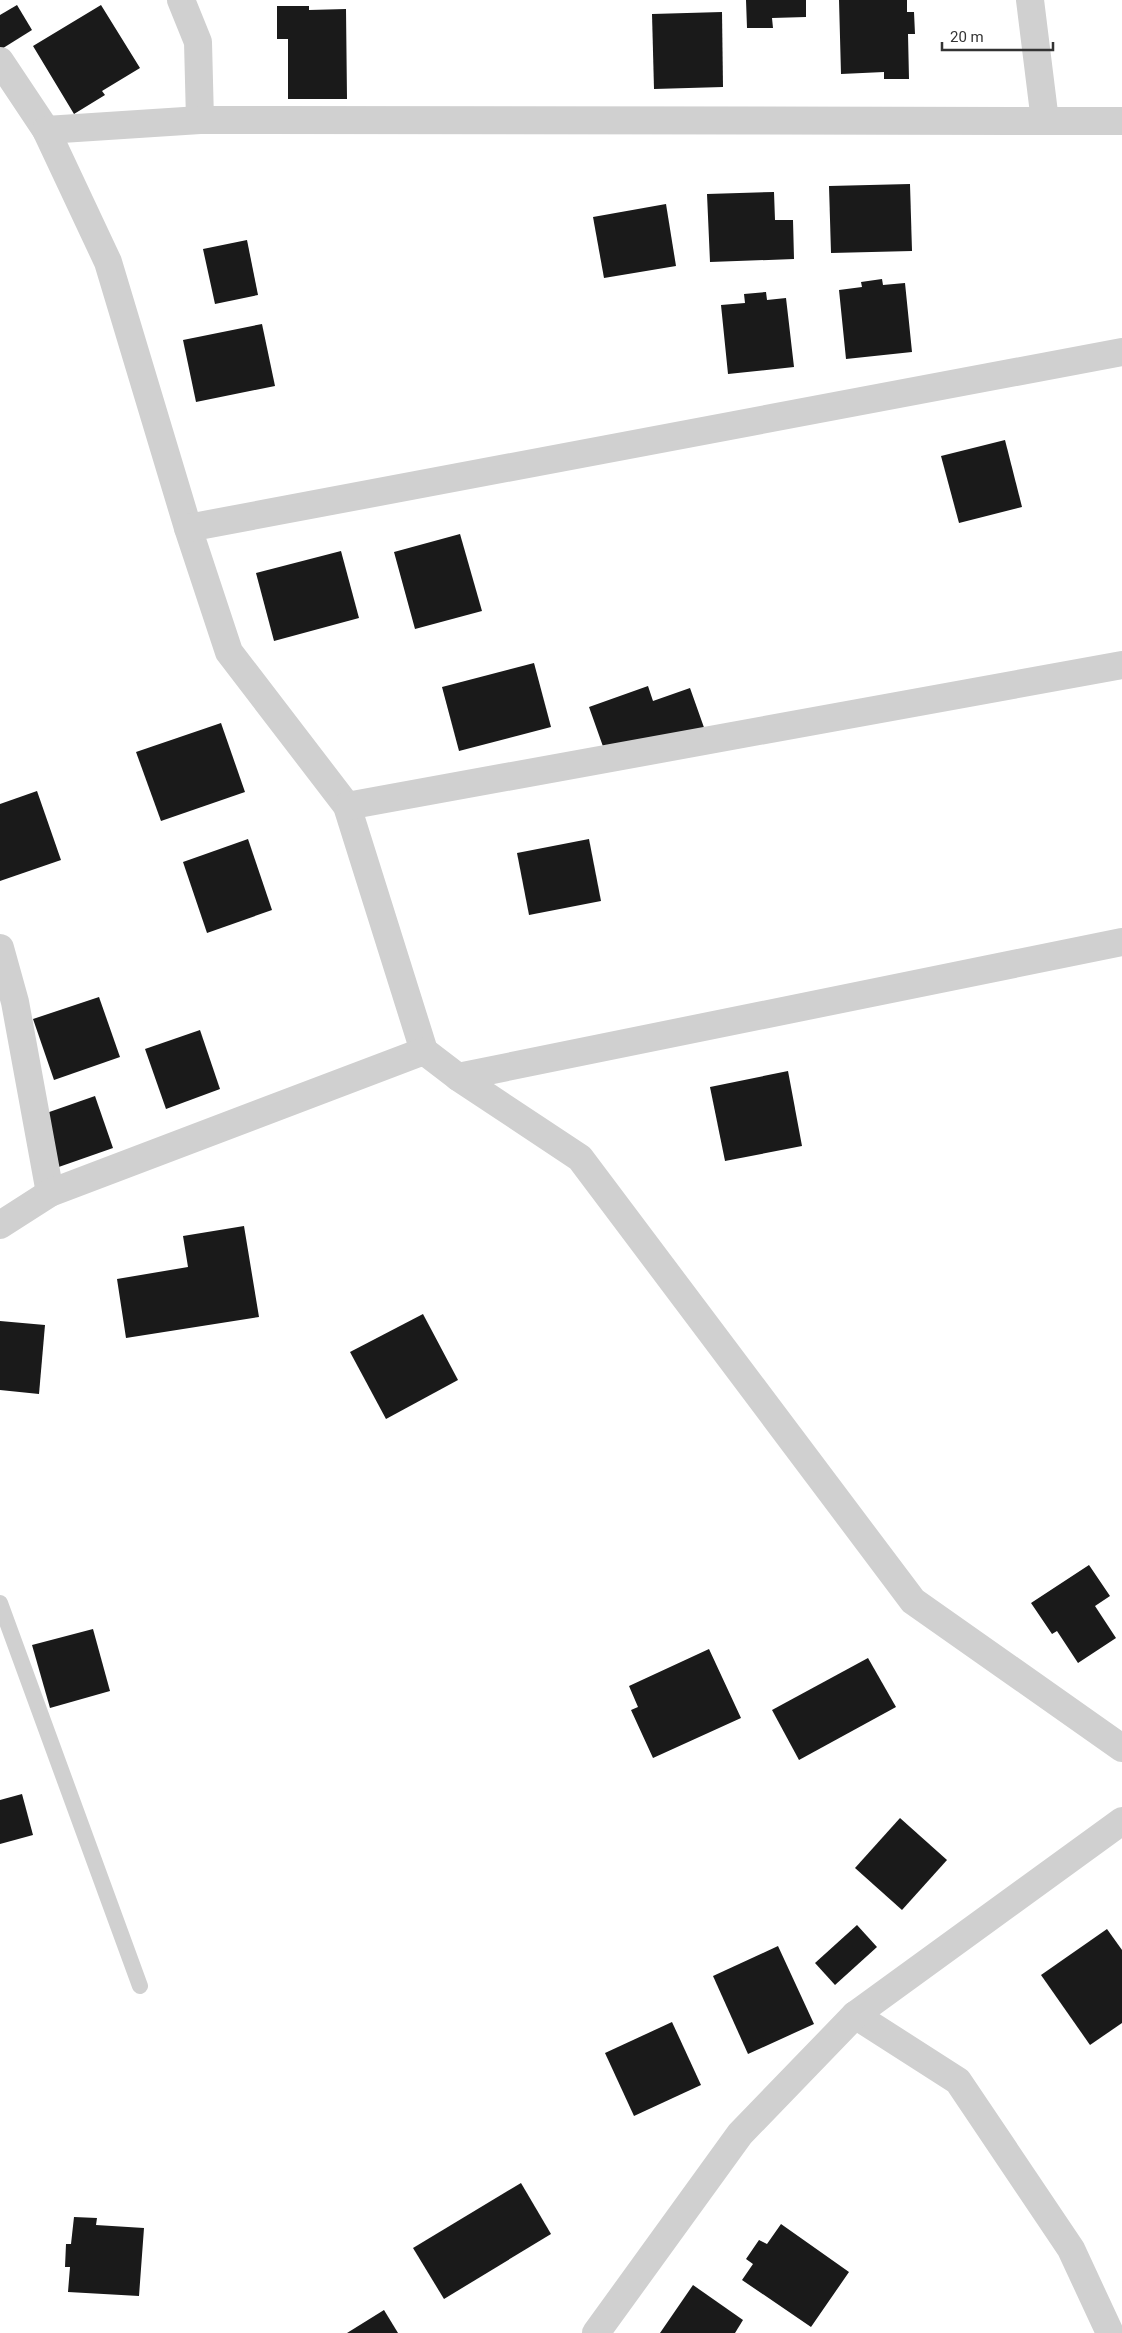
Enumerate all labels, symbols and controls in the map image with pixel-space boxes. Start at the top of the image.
scale bar [942,20,1053,52]
text: 20 m [950,28,984,46]

